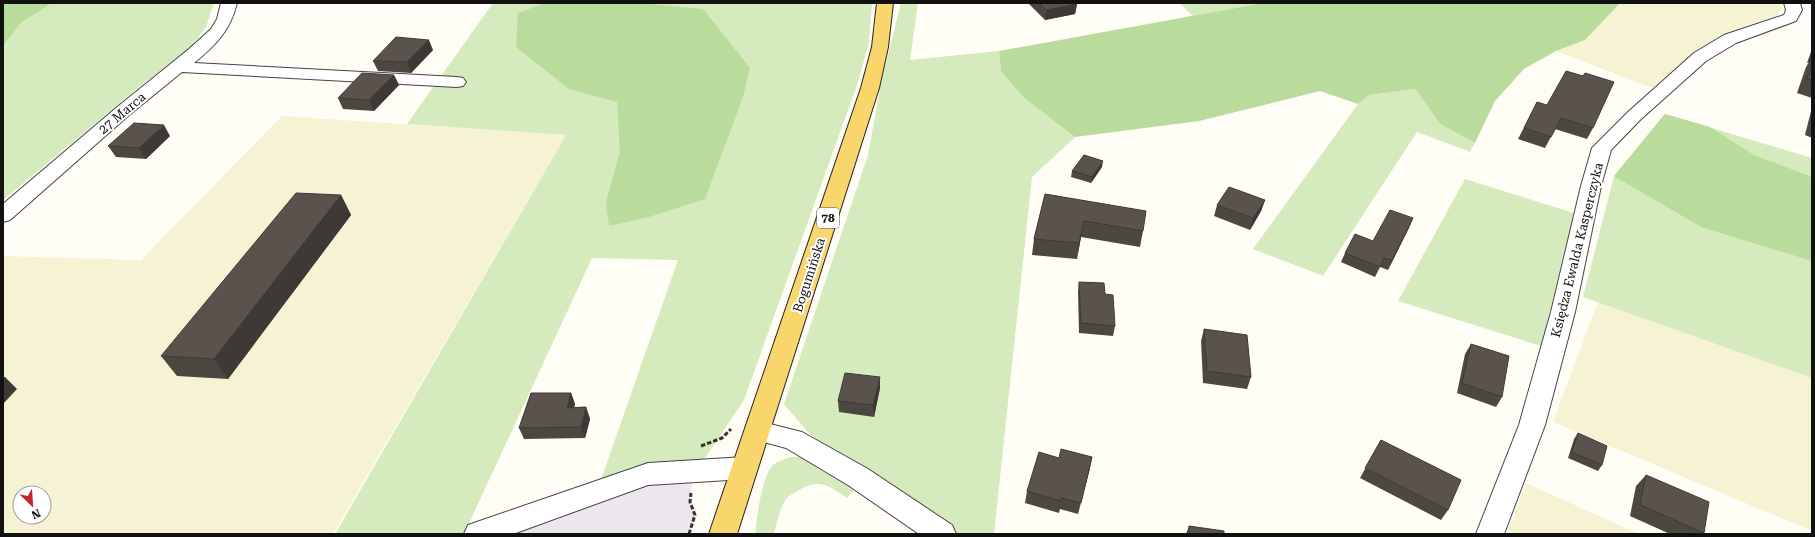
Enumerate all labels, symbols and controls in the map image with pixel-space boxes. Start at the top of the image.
street label: 27 Marca [95,89,149,137]
street label: Księdza Ewalda Kasperczyka [1548,161,1606,339]
road number: 78 [817,208,839,228]
street label: Bogumińska [790,236,828,314]
north arrow [12,485,52,525]
text: N [29,506,43,522]

